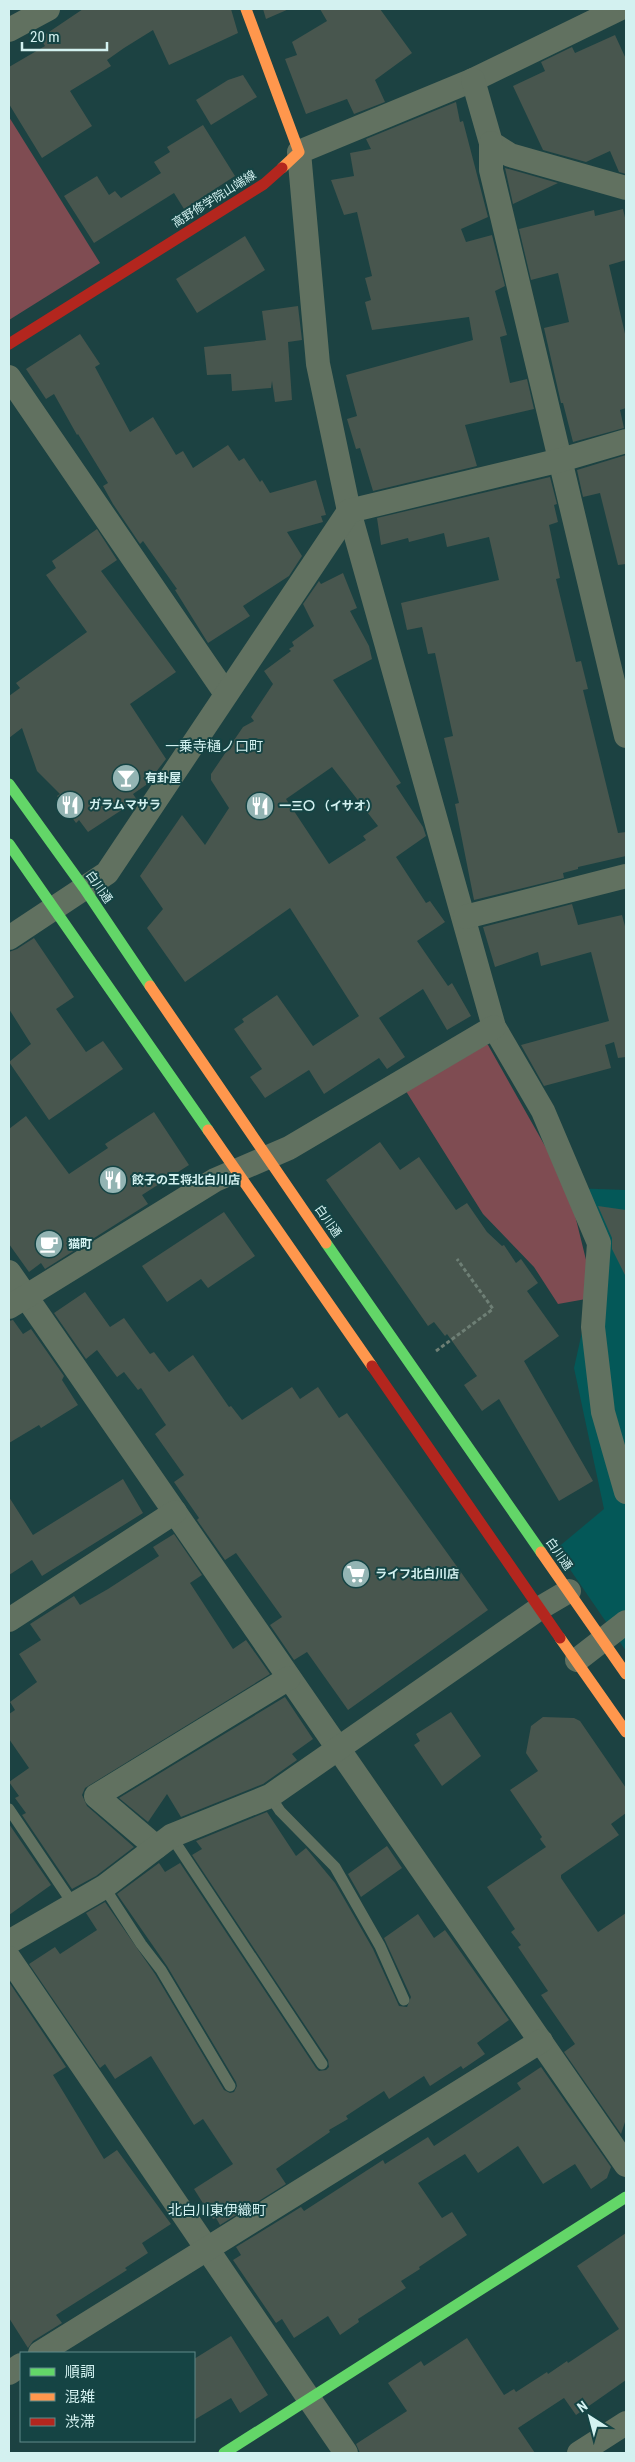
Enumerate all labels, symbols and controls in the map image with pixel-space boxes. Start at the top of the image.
scale bar [22,20,108,52]
text: 20 m [30,28,60,46]
street label: 高野修学院山端線 [170,168,258,230]
district label: 一乗寺樋ノ口町 [165,738,263,754]
bar icon: 有卦屋 [111,763,141,793]
place label: 有卦屋 [145,771,181,785]
restaurant icon: ガラムマサラ [55,790,85,820]
restaurant icon: 一三〇 （イサオ） [245,791,275,821]
place label: ガラムマサラ [89,798,161,812]
place label: 一三〇 （イサオ） [279,799,378,813]
street label: 白川通 [83,868,115,906]
restaurant icon: 餃子の王将北白川店 [98,1165,128,1195]
place label: 餃子の王将北白川店 [131,1173,240,1187]
street label: 白川通 [312,1202,344,1240]
cafe icon: 猫町 [34,1229,64,1259]
place label: 猫町 [68,1237,92,1251]
street label: 白川通 [543,1535,575,1573]
supermarket icon: ライフ北白川店 [341,1559,371,1589]
place label: ライフ北白川店 [375,1567,459,1581]
district label: 北白川東伊織町 [168,2202,266,2218]
legend [20,2352,195,2442]
text: 順調 [65,2363,95,2381]
text: 混雑 [65,2388,95,2406]
north arrow [565,2392,615,2442]
text: N [574,2397,591,2415]
text: 渋滞 [65,2413,95,2431]

